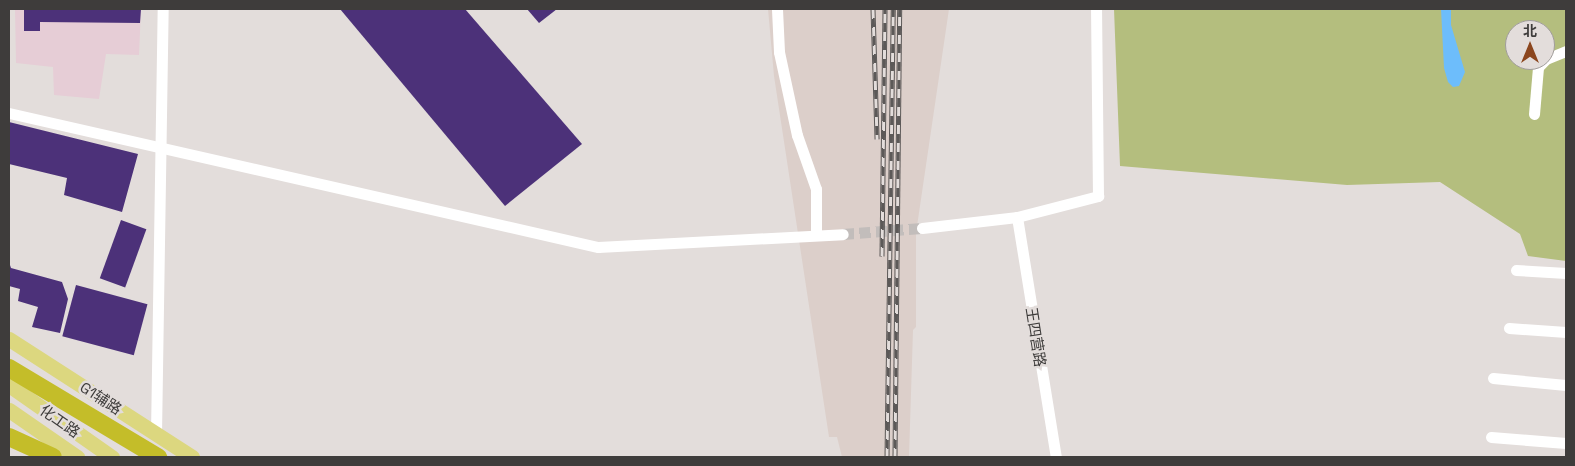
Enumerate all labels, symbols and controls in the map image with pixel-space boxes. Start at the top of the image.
north arrow [1505,20,1555,70]
text: 北 [1523,22,1537,40]
street label: 王四营路 [1022,306,1050,368]
street label: G1辅路 [77,378,125,418]
street label: 化工路 [36,401,84,441]

